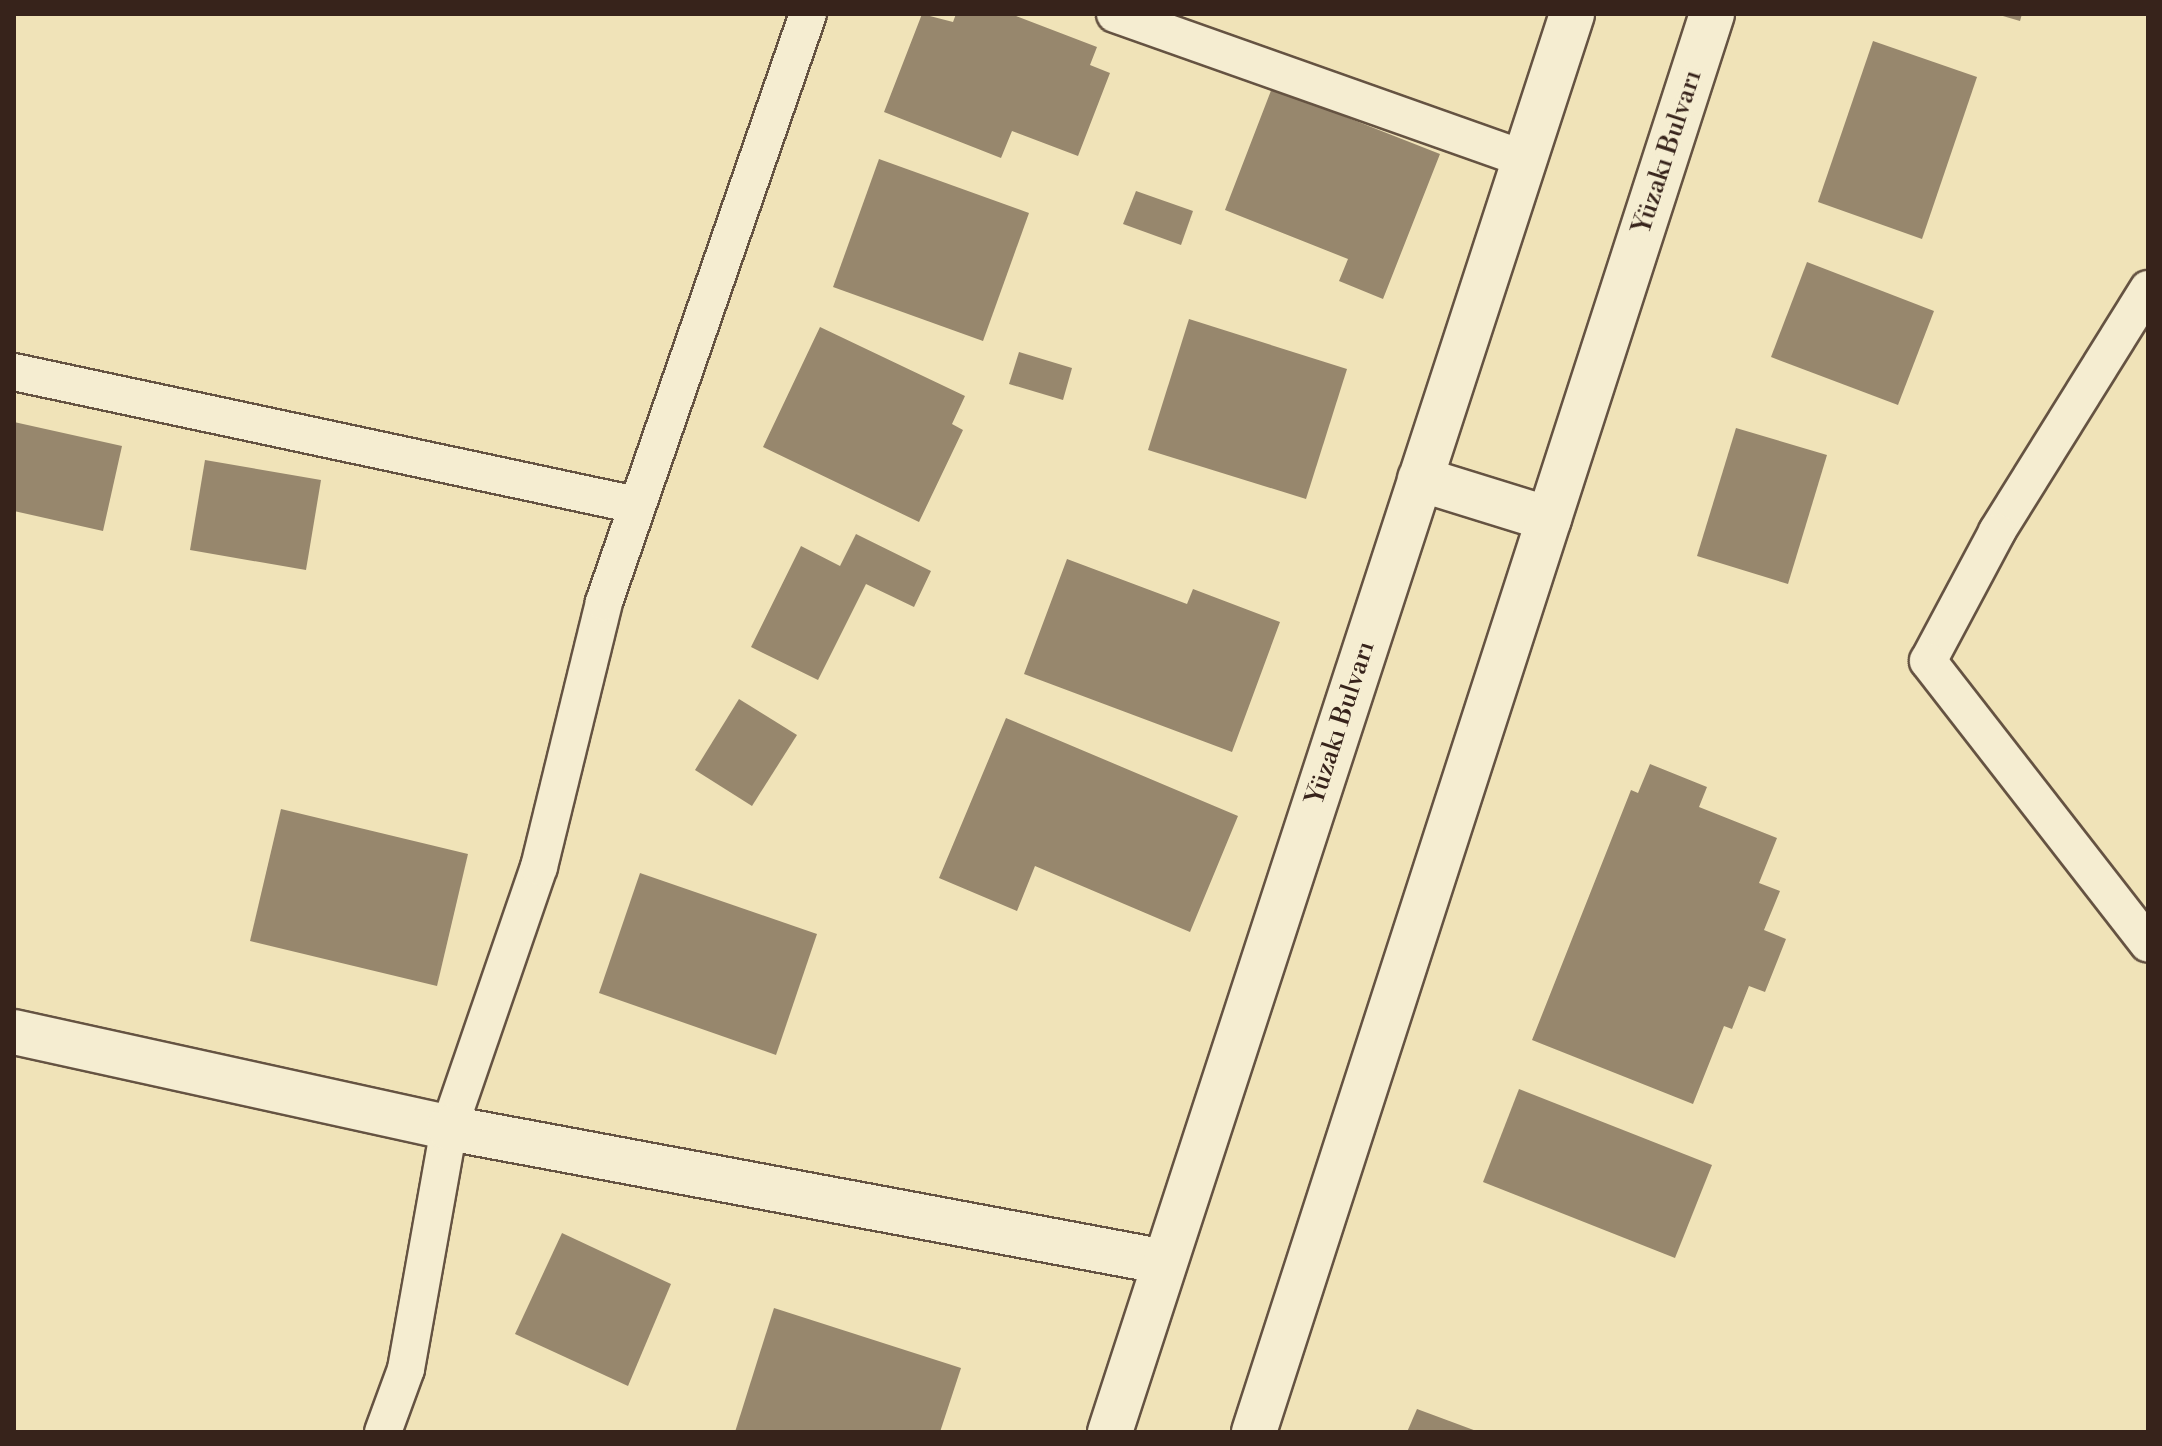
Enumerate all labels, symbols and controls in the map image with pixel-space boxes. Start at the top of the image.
street label: Yüzakı Bulvarı [1627,66,1709,238]
street label: Yüzakı Bulvarı [1300,637,1382,809]

